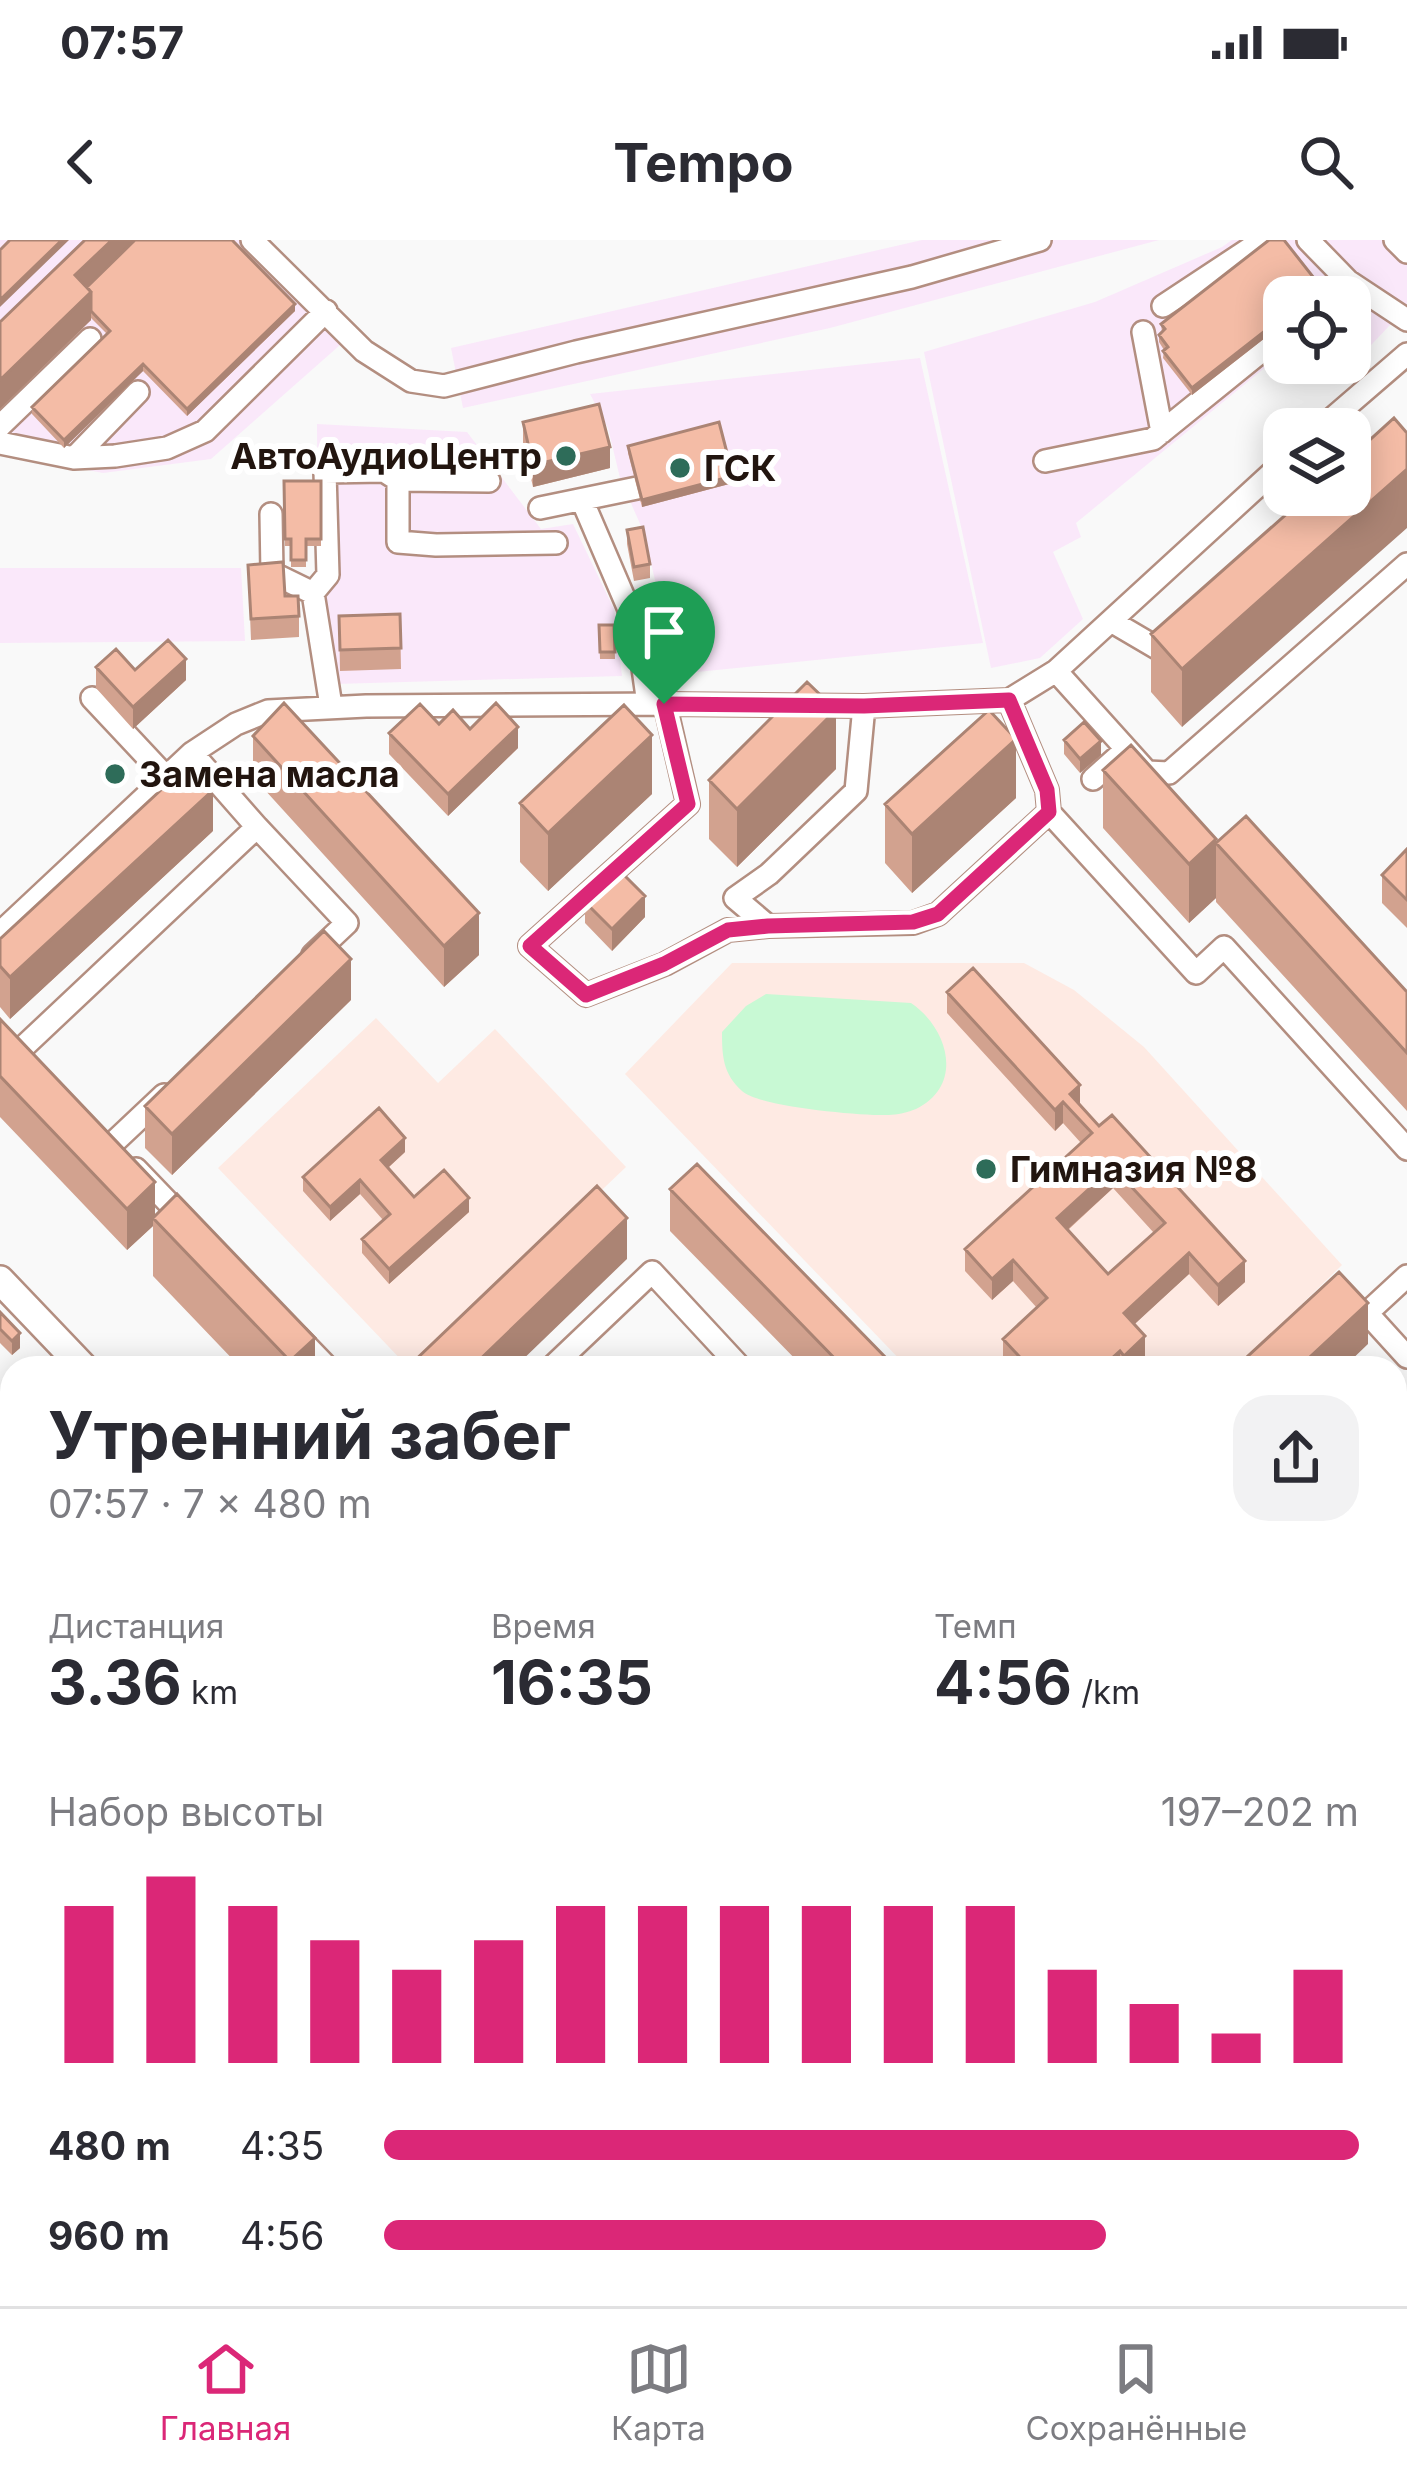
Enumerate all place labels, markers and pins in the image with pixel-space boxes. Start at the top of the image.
place label: АвтоАудиоЦентр [230,434,542,478]
marker: АвтоАудиоЦентр [553,443,579,469]
place label: ГСК [704,446,776,490]
marker: ГСК [667,455,693,481]
pin [613,581,715,704]
place label: Замена масла [139,752,400,796]
marker: Замена масла [102,761,128,787]
place label: Гимназия №8 [1010,1147,1257,1191]
marker: Гимназия №8 [973,1156,999,1182]

